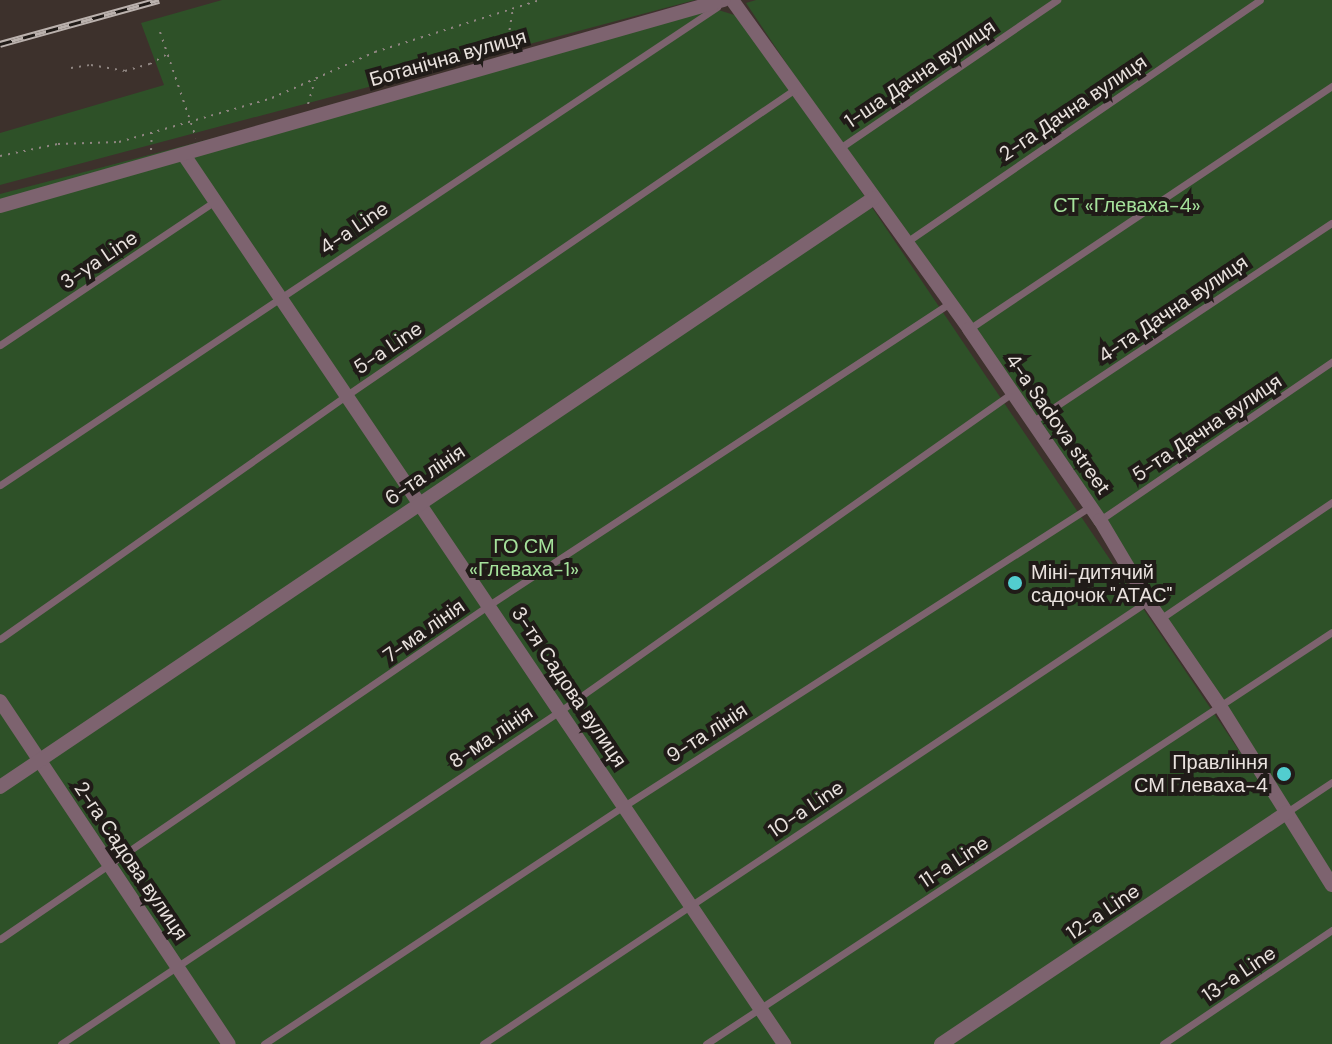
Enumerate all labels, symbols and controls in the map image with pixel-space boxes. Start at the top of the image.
street label: 1-ша Дачна вулиця [840,15,1000,133]
street label: Ботанічна вулиця [367,24,529,92]
street label: 2-га Дачна вулиця [995,50,1151,166]
park label: СТ «Глеваха-4» [1053,193,1201,217]
street label: 4-a Line [315,196,393,260]
street label: 3-ya Line [56,226,142,294]
street label: 4-та Дачна вулиця [1094,250,1252,368]
street label: 5-a Line [349,316,427,380]
street label: 4-a Sadova street [1000,349,1116,499]
street label: 5-та Дачна вулиця [1128,369,1286,487]
street label: 6-та лінія [380,440,470,510]
park label: ГО СМ «Глеваха-1» [469,535,579,582]
place label: Міні-дитячий садочок "АТАС" [1031,560,1172,607]
marker: Міні-дитячий садочок "АТАС" [1006,574,1024,592]
street label: 7-ма лінія [379,594,469,668]
street label: 3-тя Садова вулиця [506,602,632,772]
street label: 9-та лінія [662,698,752,768]
street label: 8-ма лінія [445,700,537,774]
place label: Правління СМ Глеваха-4 [1134,750,1268,797]
marker: Правління СМ Глеваха-4 [1275,765,1293,783]
street label: 10-a Line [764,775,848,843]
street label: 2-га Садова вулиця [69,777,193,945]
street label: 11-a Line [915,831,993,893]
street label: 12-a Line [1062,879,1144,945]
street label: 13-a Line [1198,941,1280,1007]

